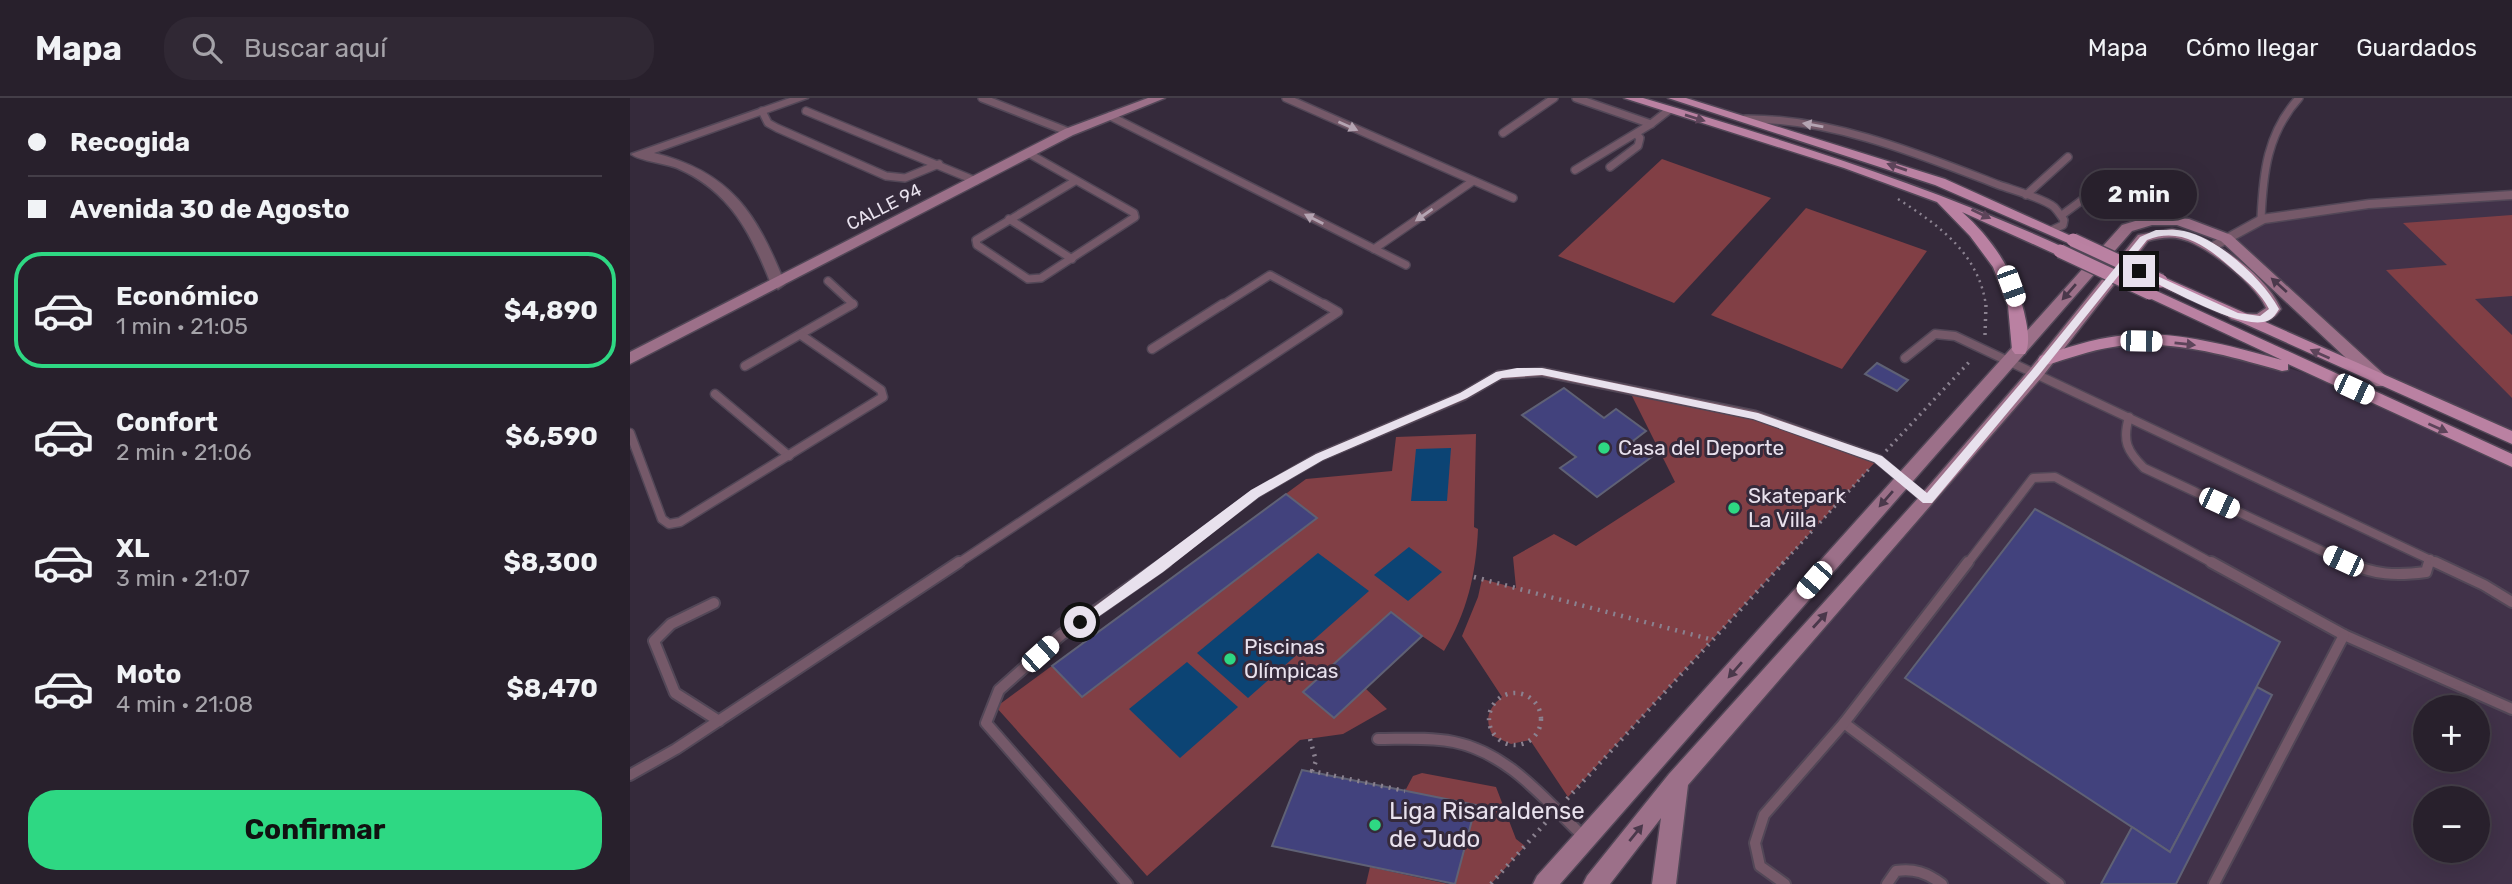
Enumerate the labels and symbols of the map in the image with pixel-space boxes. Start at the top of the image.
one-way arrow [1685,113,1706,124]
one-way arrow [1802,119,1824,130]
one-way arrow [1338,121,1359,132]
one-way arrow [1887,161,1908,172]
callout: 2 min [2081,170,2197,218]
street label: CALLE 94 [843,179,925,235]
one-way arrow [1415,208,1433,222]
one-way arrow [1970,209,1991,220]
one-way arrow [1303,213,1323,225]
route end [2123,255,2155,287]
car [1994,263,2029,309]
one-way arrow [2270,277,2288,293]
one-way arrow [2062,284,2077,301]
car [2120,330,2163,352]
one-way arrow [2174,339,2196,350]
one-way arrow [2310,348,2330,360]
car [2331,371,2378,407]
one-way arrow [2428,422,2449,433]
place label: Casa del Deporte [1618,435,1784,460]
marker: Casa del Deporte [1596,440,1612,456]
place label: Skatepark La Villa [1748,483,1846,532]
car [2196,485,2243,521]
one-way arrow [1878,490,1894,508]
marker: Skatepark La Villa [1726,500,1742,516]
car [2320,543,2367,579]
car [1793,557,1836,603]
route start [1064,606,1096,638]
one-way arrow [1812,612,1827,629]
car [1018,632,1063,676]
place label: Piscinas Olímpicas [1244,634,1339,683]
marker: Piscinas Olímpicas [1222,651,1238,667]
one-way arrow [1728,661,1743,678]
place label: Liga Risaraldense de Judo [1389,797,1585,853]
marker: Liga Risaraldense de Judo [1367,817,1383,833]
one-way arrow [1628,824,1643,841]

